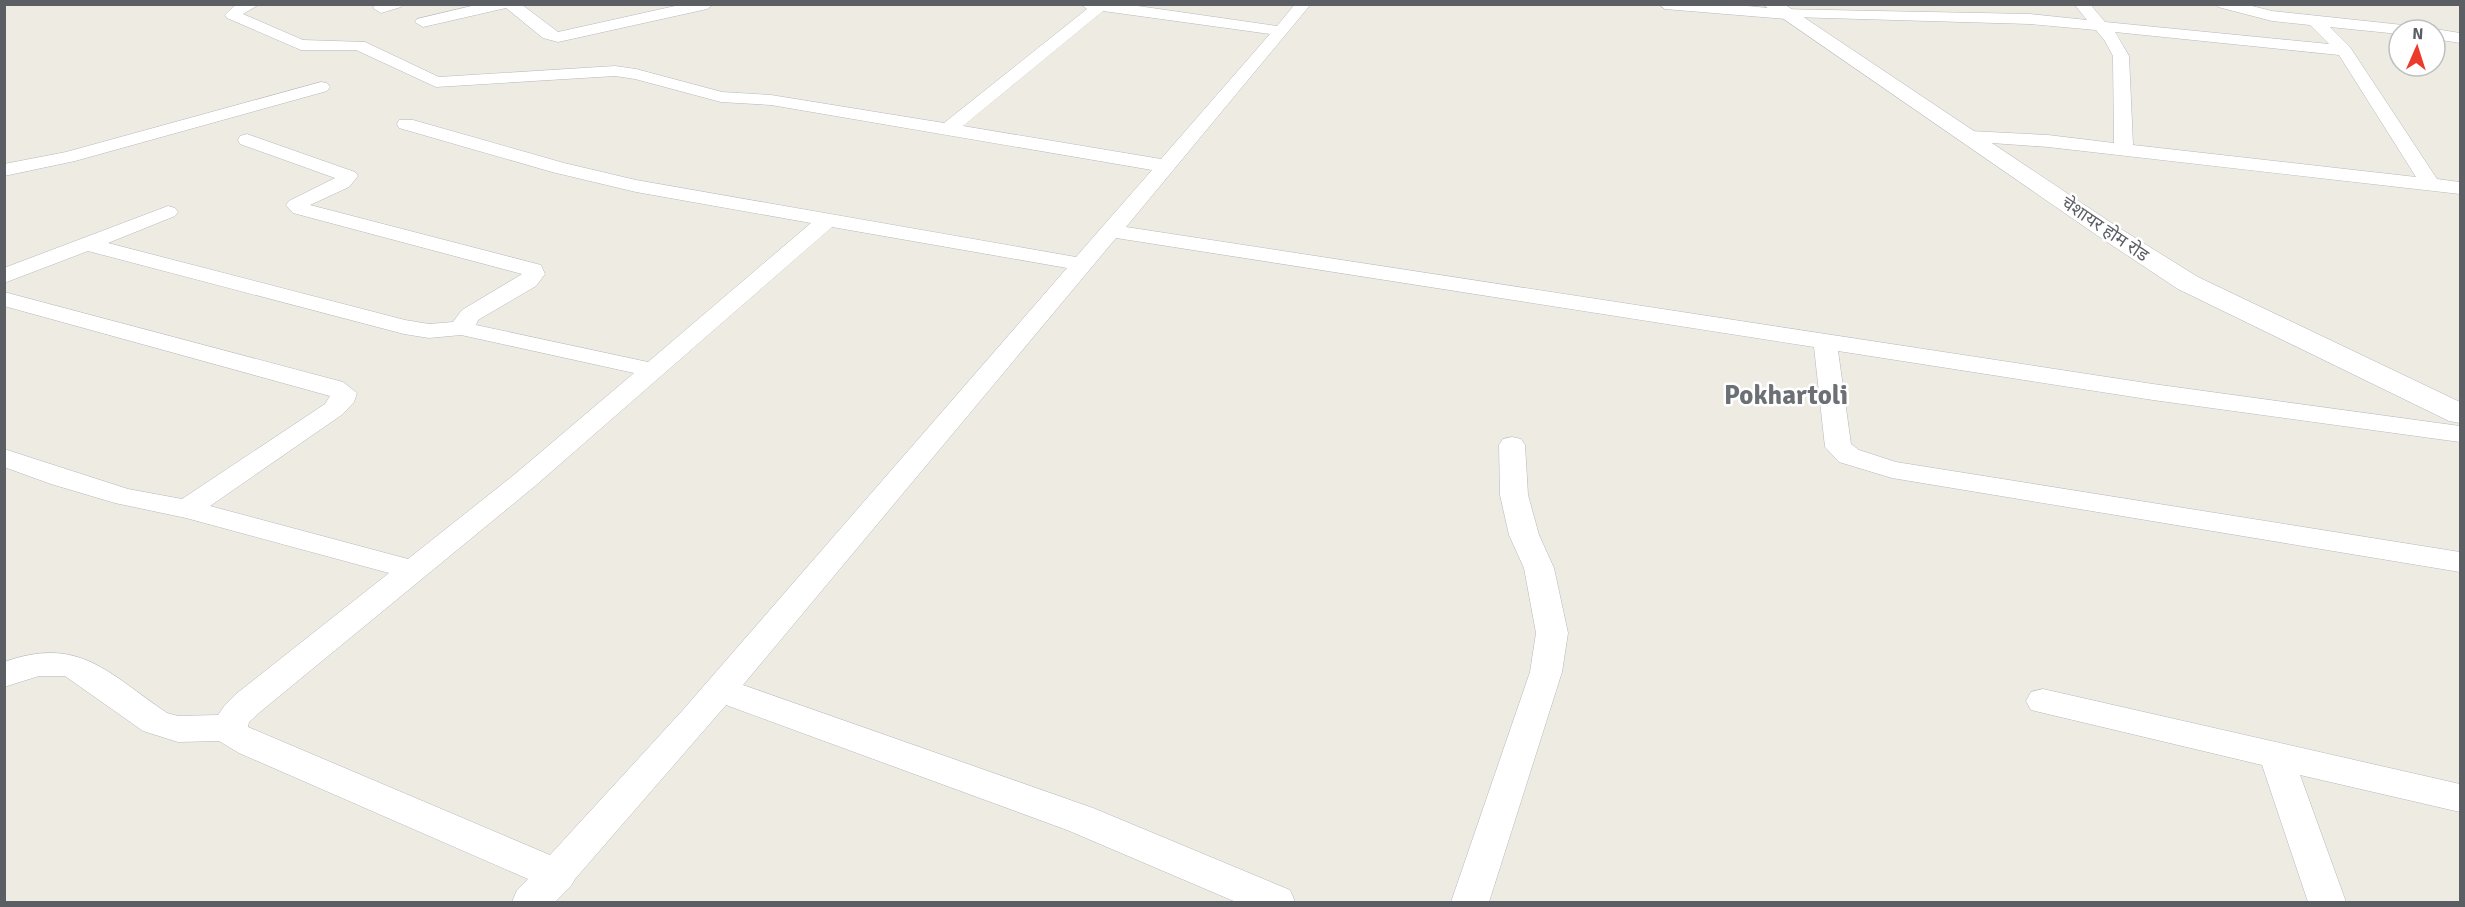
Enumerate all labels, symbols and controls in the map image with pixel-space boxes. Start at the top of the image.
north arrow [2387,18,2447,78]
text: N [2412,24,2424,44]
street label: चेशायर होम रोड [2057,192,2153,266]
district label: Pokhartoli [1724,379,1848,412]

